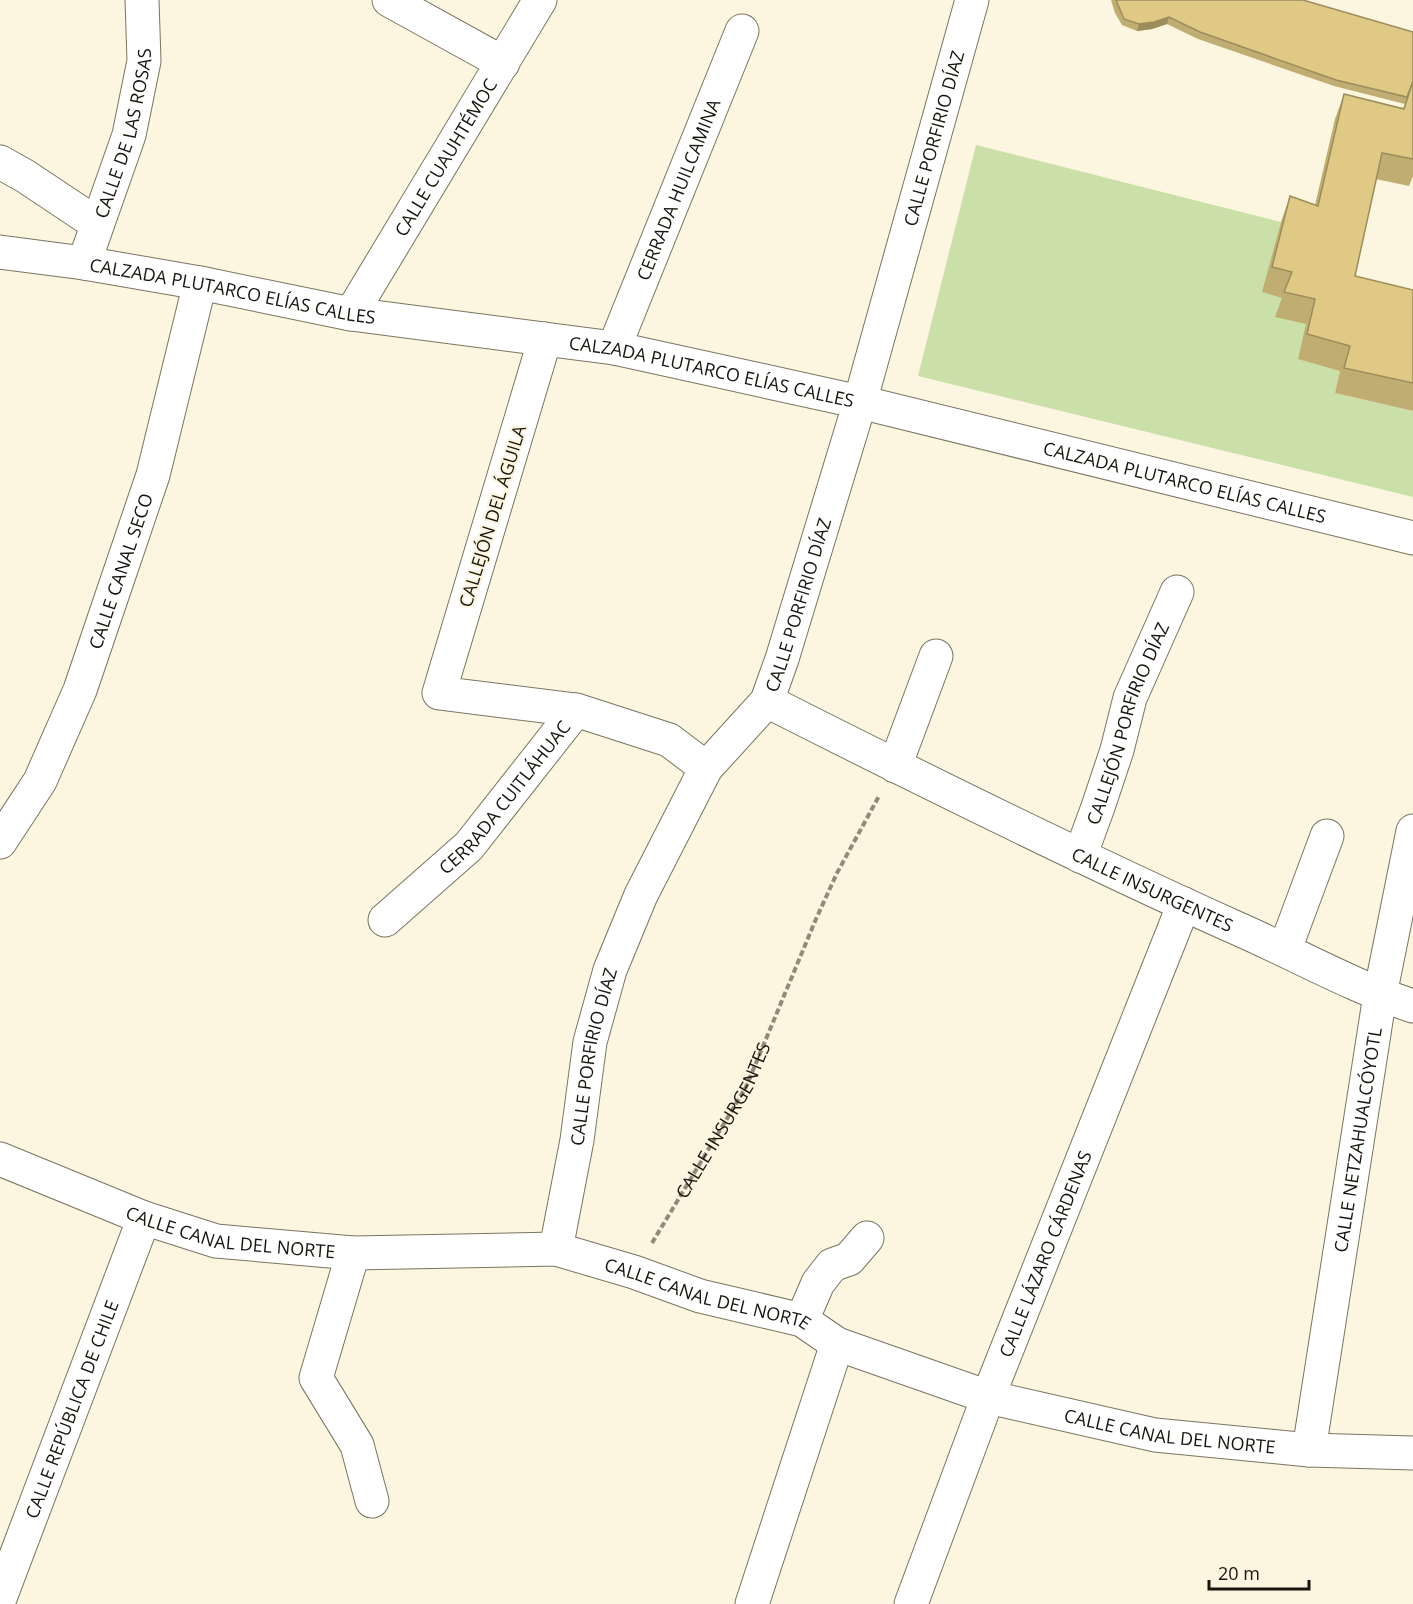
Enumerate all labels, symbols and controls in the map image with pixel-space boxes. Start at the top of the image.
street label: CALLE DE LAS ROSAS [89,48,156,222]
street label: CALLE PORFIRIO DÍAZ [898,48,969,229]
street label: CALLE CUAUHTÉMOC [389,74,502,241]
street label: CERRADA HUILCAMINA [631,94,726,284]
street label: CALZADA PLUTARCO ELÍAS CALLES [88,252,377,329]
street label: CALZADA PLUTARCO ELÍAS CALLES [568,330,857,412]
street label: CALLEJÓN DEL ÁGUILA [453,421,531,610]
street label: CALZADA PLUTARCO ELÍAS CALLES [1041,435,1329,528]
street label: CALLE CANAL SECO [83,490,158,652]
street label: CALLE PORFIRIO DÍAZ [759,515,836,695]
street label: CALLEJÓN PORFIRIO DÍAZ [1081,618,1174,828]
street label: CERRADA CUITLÁHUAC [434,715,575,879]
street label: CALLE INSURGENTES [1068,841,1237,937]
street label: CALLE PORFIRIO DÍAZ [564,965,622,1147]
street label: CALLE NETZAHUALCÓYOTL [1328,1026,1387,1254]
street label: CALLE INSURGENTES [670,1038,775,1203]
street label: CALLE LÁZARO CÁRDENAS [993,1147,1097,1361]
street label: CALLE CANAL DEL NORTE [122,1200,336,1263]
street label: CALLE CANAL DEL NORTE [602,1252,816,1335]
street label: CALLE REPÚBLICA DE CHILE [19,1297,124,1522]
street label: CALLE CANAL DEL NORTE [1062,1403,1277,1459]
scale bar [1209,1553,1310,1591]
text: 20 m [1218,1561,1260,1585]

